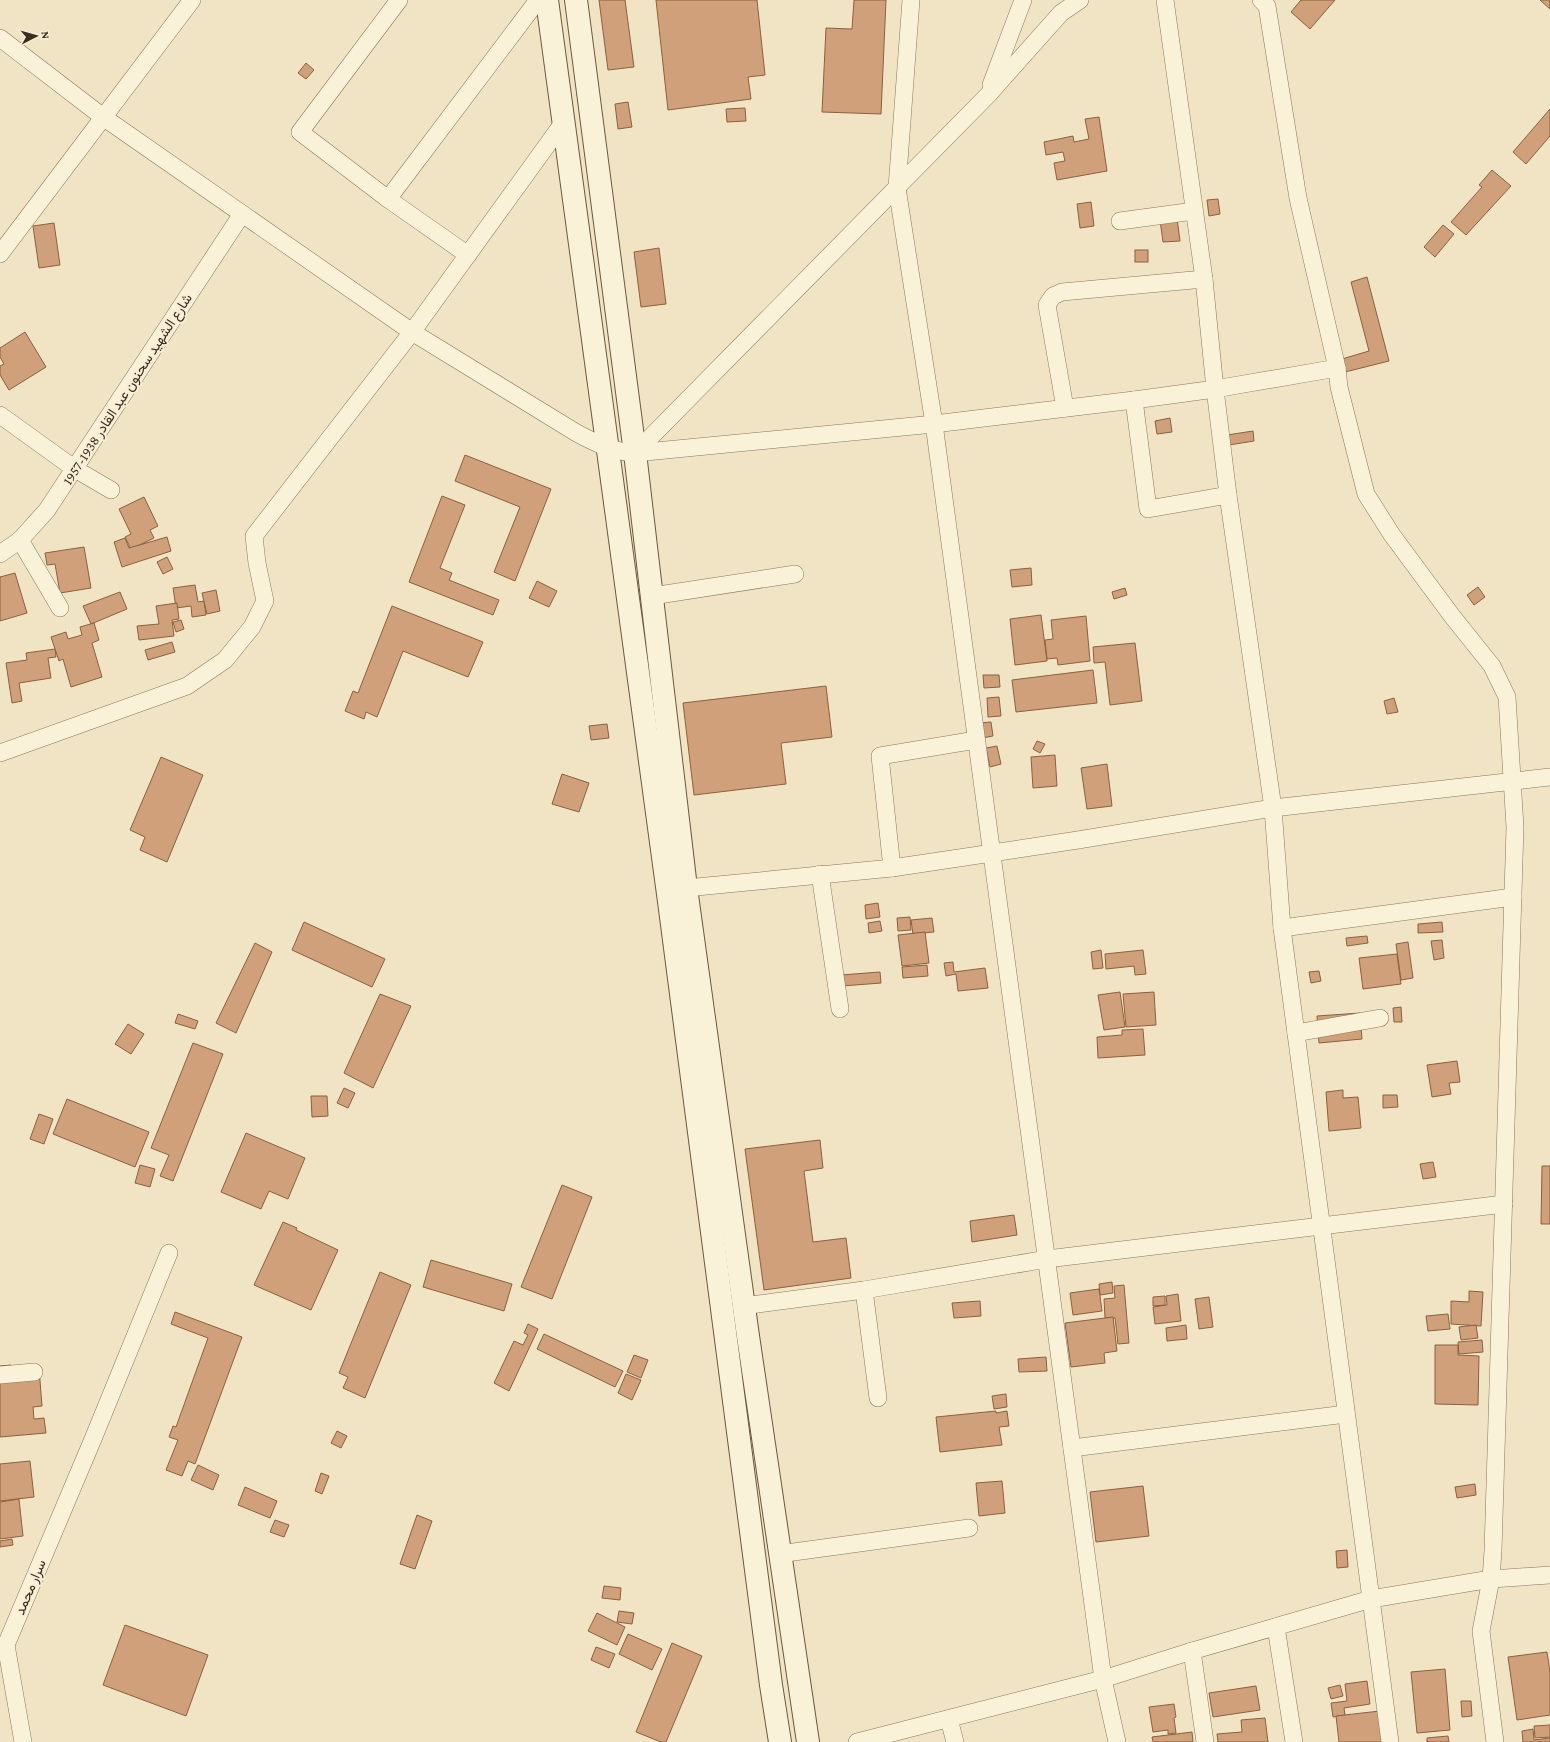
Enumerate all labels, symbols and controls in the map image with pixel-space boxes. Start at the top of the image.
north arrow [16,16,56,56]
text: N [40,31,52,40]
street label: شارع الشهيد سحنون عبد القادر 1938-1957 [59,290,198,489]
street label: سرار محمد [11,1557,50,1618]

